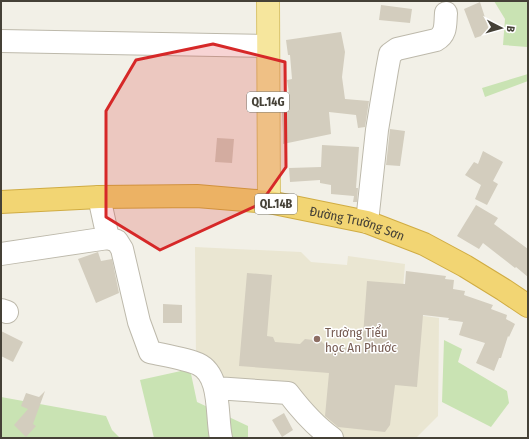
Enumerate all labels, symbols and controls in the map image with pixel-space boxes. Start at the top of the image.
north arrow [481,8,521,48]
text: B [504,25,517,33]
road number: QL.14G [247,92,289,112]
road number: QL.14B [255,194,297,214]
street label: Đường Trường Sơn [308,203,407,243]
place label: Trường Tiểu học An Phước [325,324,397,355]
marker: Trường Tiểu học An Phước [312,334,322,344]

